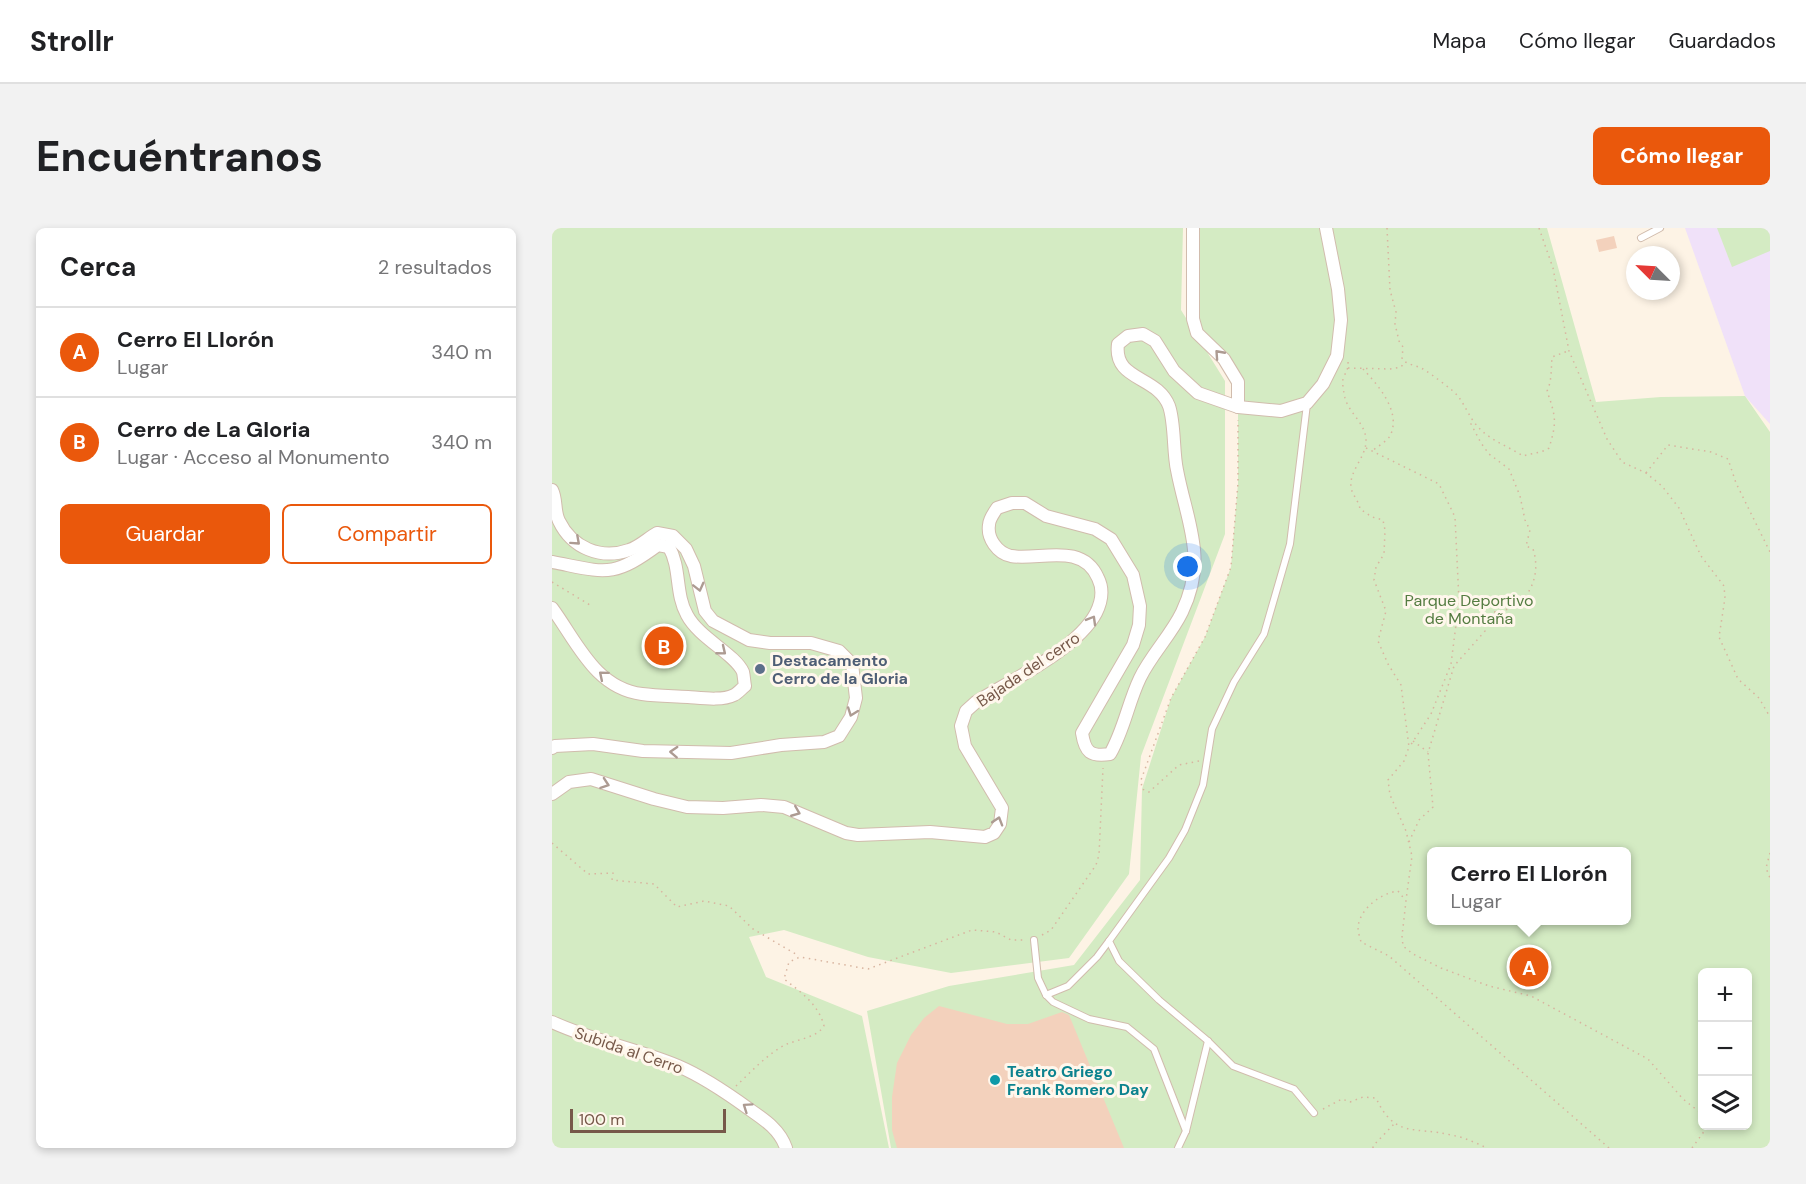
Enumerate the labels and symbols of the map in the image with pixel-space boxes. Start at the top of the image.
north arrow [1626,246,1680,300]
one-way arrow [1215,351,1226,361]
one-way arrow [569,534,579,545]
your location [1173,552,1202,581]
one-way arrow [691,582,704,592]
park label: Parque Deportivo de Montaña [1405,590,1533,629]
one-way arrow [1085,616,1096,626]
pin: B [644,624,684,668]
street label: Bajada del cerro [973,627,1084,712]
one-way arrow [715,643,726,654]
place label: Destacamento Cerro de la Gloria [772,650,908,689]
marker: Destacamento Cerro de la Gloria [753,662,767,676]
one-way arrow [599,672,610,683]
one-way arrow [846,706,859,717]
one-way arrow [669,746,678,759]
one-way arrow [599,777,610,790]
one-way arrow [790,805,801,817]
one-way arrow [991,816,1003,827]
pin: A [1510,944,1548,990]
street label: Subida al Cerro [572,1022,686,1079]
place label: Teatro Griego Frank Romero Day [1007,1061,1149,1100]
marker: Teatro Griego Frank Romero Day [988,1073,1002,1087]
one-way arrow [742,1103,753,1114]
scale bar [570,1106,726,1134]

